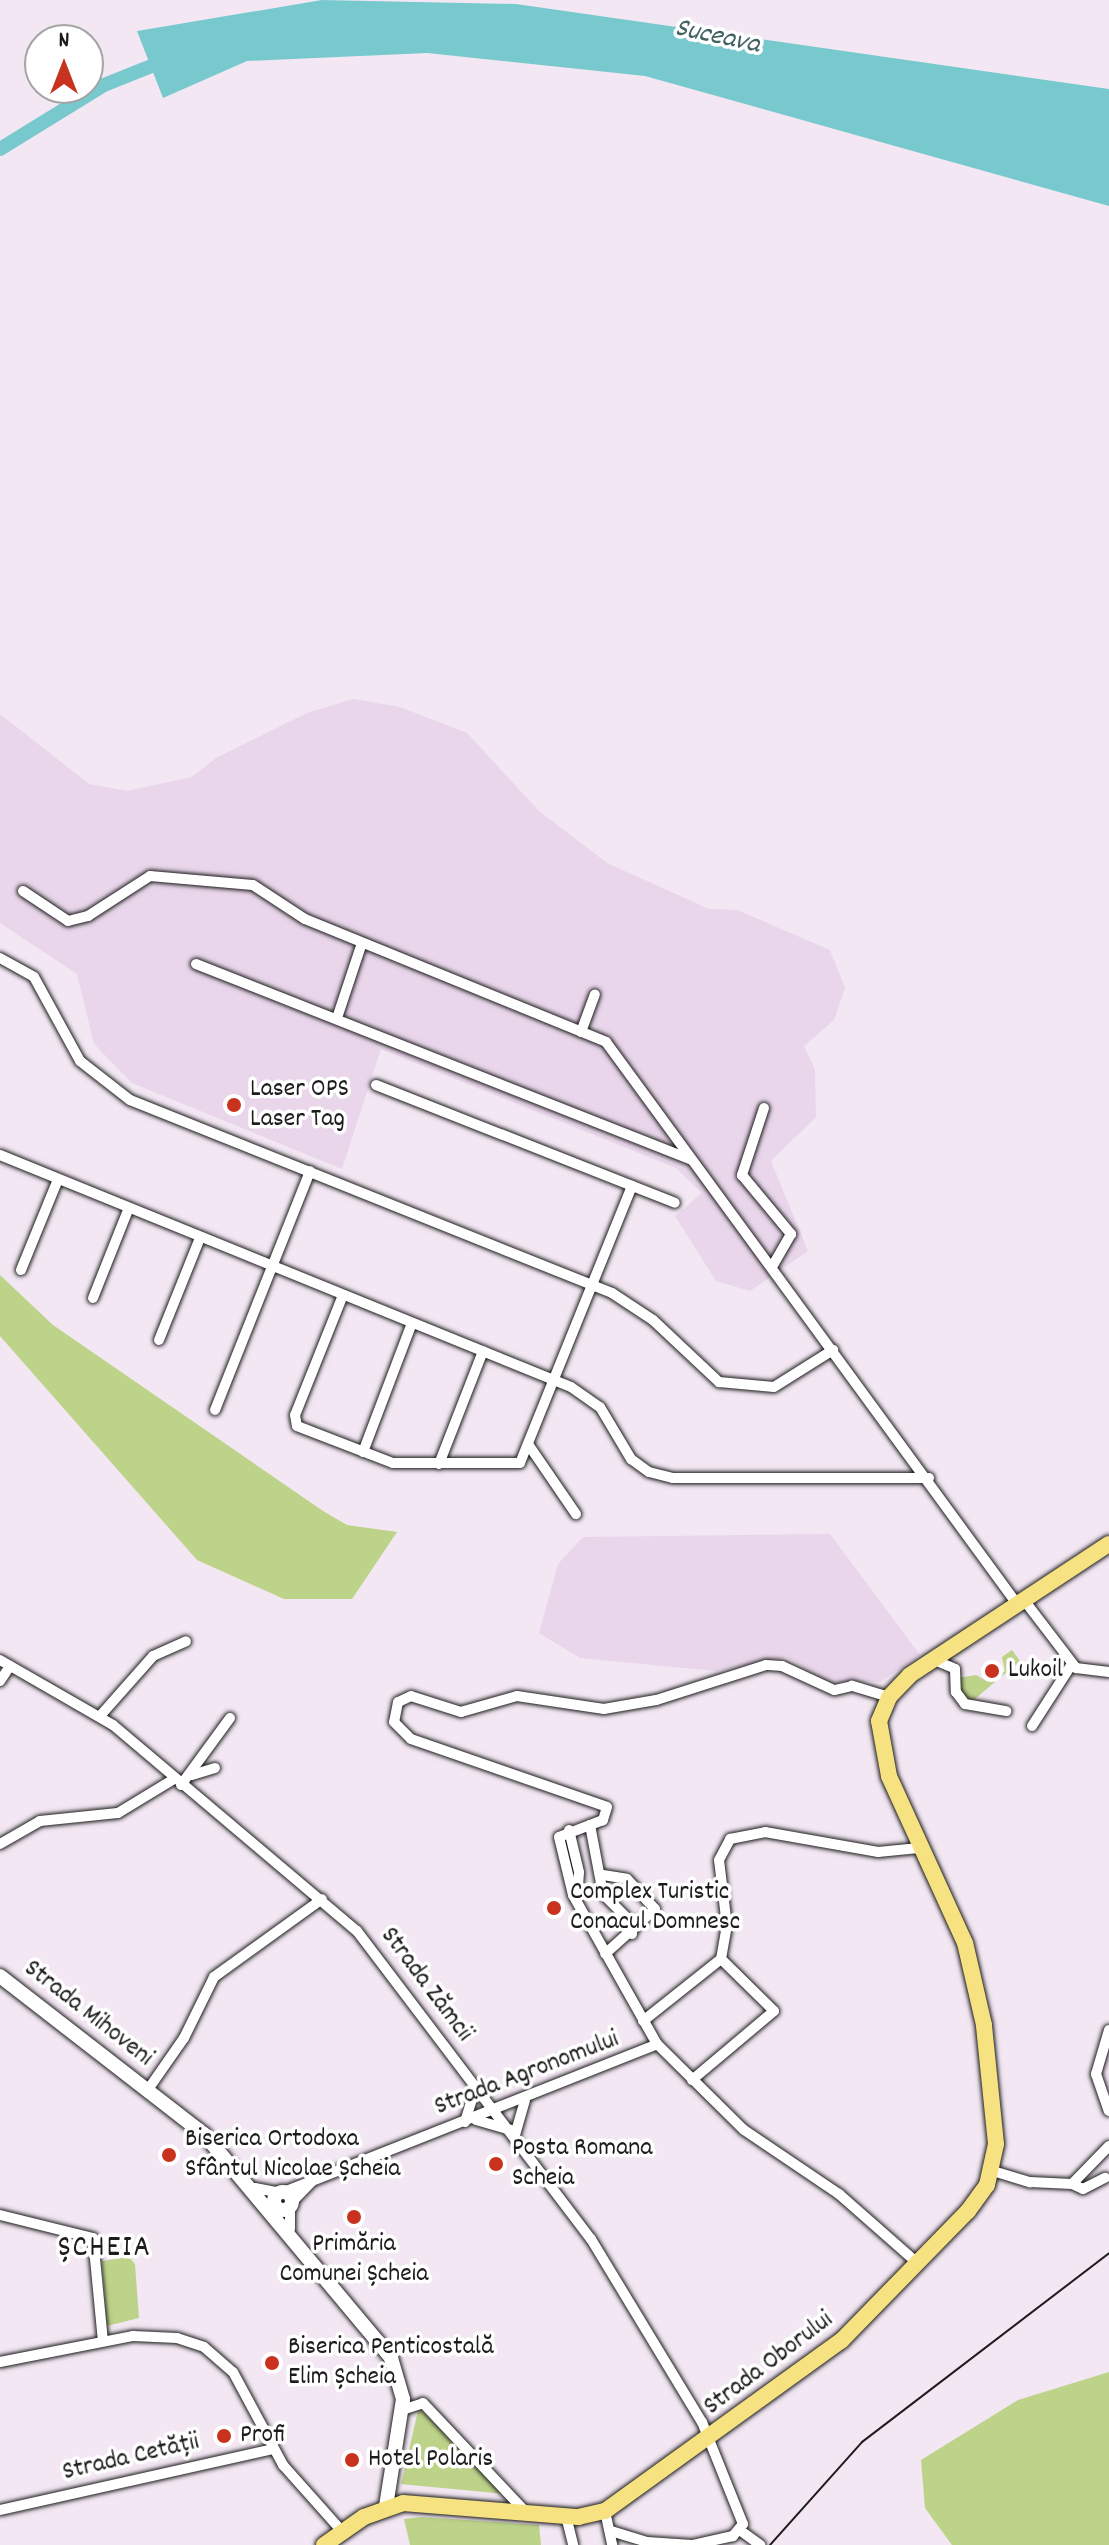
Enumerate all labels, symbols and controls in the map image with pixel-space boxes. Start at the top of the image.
water label: Suceava [671,13,763,63]
north arrow [24,24,104,104]
text: N [59,26,69,57]
place label: Laser OPS Laser Tag [250,1074,349,1136]
marker: Laser OPS Laser Tag [225,1096,243,1114]
place label: Lukoil [1008,1655,1063,1687]
marker: Lukoil [983,1662,1001,1680]
place label: Complex Turistic Conacul Domnesc [570,1877,740,1938]
marker: Complex Turistic Conacul Domnesc [545,1899,563,1917]
street label: Strada Zămcii [373,1921,479,2049]
street label: Strada Mihoveni [17,1954,159,2074]
street label: Strada Agronomului [430,2025,624,2123]
place label: Biserica Ortodoxa Sfântul Nicolae Șcheia [185,2124,400,2186]
place label: Posta Romana Scheia [512,2133,653,2194]
marker: Biserica Ortodoxa Sfântul Nicolae Șcheia [160,2146,178,2164]
marker: Posta Romana Scheia [487,2155,505,2173]
marker: Primăria Comunei Șcheia [345,2208,363,2226]
place label: Primăria Comunei Șcheia [279,2229,429,2290]
district label: ȘCHEIA [58,2232,152,2268]
street label: Strada Oborului [698,2305,840,2423]
place label: Biserica Penticostală Elim Șcheia [288,2332,494,2394]
marker: Biserica Penticostală Elim Șcheia [263,2354,281,2372]
place label: Profi [240,2420,285,2452]
street label: Strada Cetății [60,2427,202,2489]
marker: Profi [215,2427,233,2445]
place label: Hotel Polaris [368,2444,493,2476]
marker: Hotel Polaris [343,2451,361,2469]

